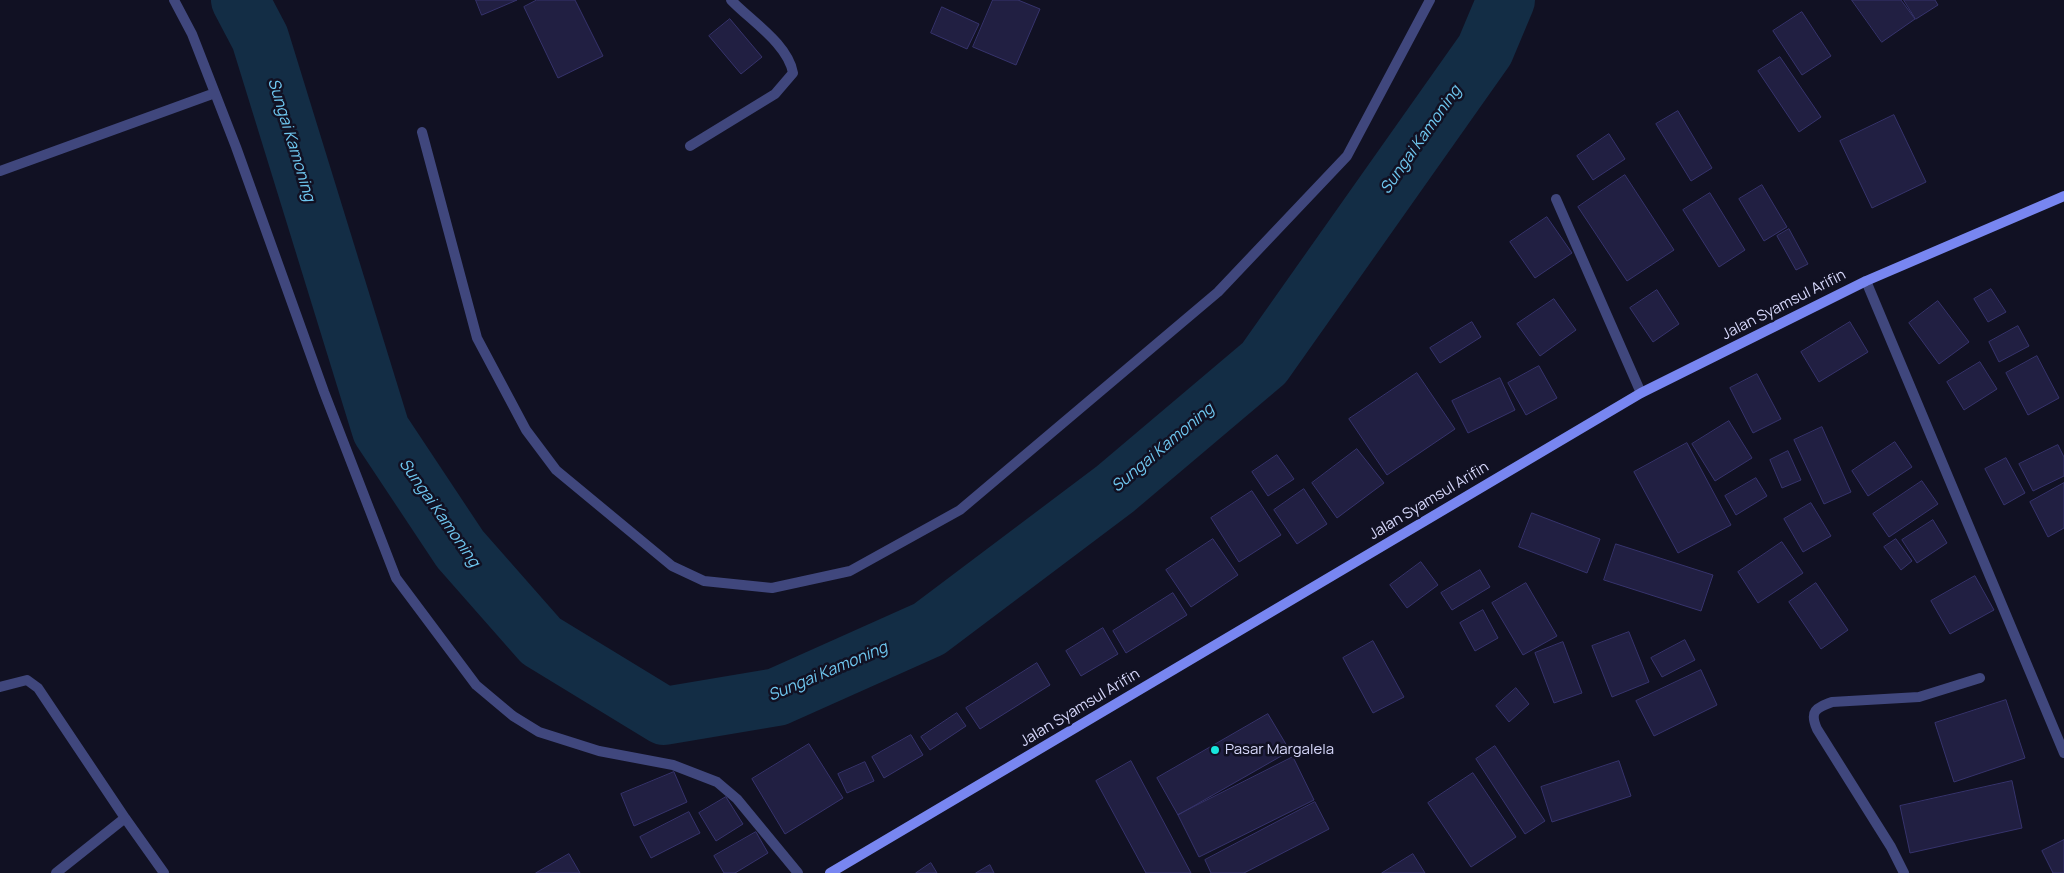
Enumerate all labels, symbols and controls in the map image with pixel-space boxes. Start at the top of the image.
water label: Sungai Kamoning [263,76,319,204]
water label: Sungai Kamoning [1376,82,1466,198]
street label: Jalan Syamsul Arifin [1719,266,1849,344]
water label: Sungai Kamoning [1108,400,1218,496]
water label: Sungai Kamoning [394,455,484,571]
street label: Jalan Syamsul Arifin [1366,458,1492,544]
water label: Sungai Kamoning [765,638,891,706]
street label: Jalan Syamsul Arifin [1017,665,1143,751]
place label: Pasar Margalela [1225,741,1334,759]
marker: Pasar Margalela [1209,744,1221,756]

